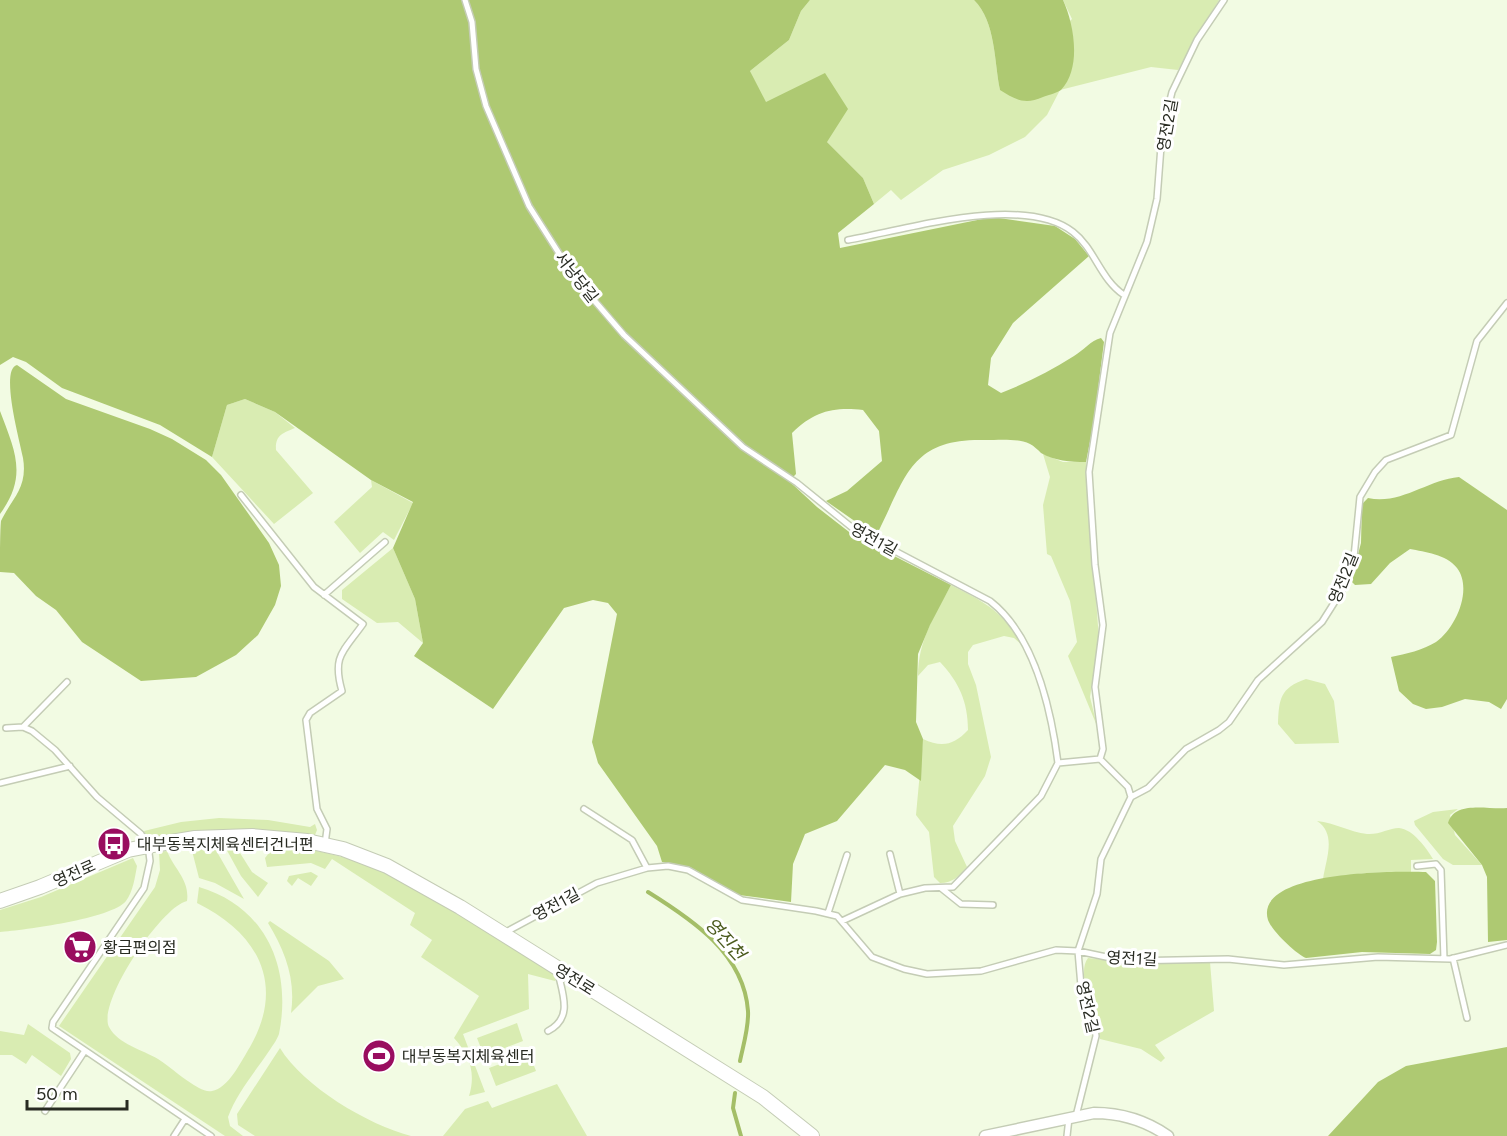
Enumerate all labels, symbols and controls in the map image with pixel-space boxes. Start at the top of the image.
street label: 영전2길 [1154,97,1181,153]
street label: 서낭당길 [551,248,602,306]
street label: 영전1길 [847,519,901,560]
street label: 영전2길 [1325,550,1362,606]
bus stop icon: 대부동복지체육센터건너편 [96,826,132,862]
place label: 대부동복지체육센터건너편 [137,835,314,854]
street label: 영전로 [50,856,98,891]
street label: 영전1길 [529,884,583,925]
water label: 영진천 [700,913,751,967]
supermarket icon: 황금편의점 [62,929,98,965]
place label: 황금편의점 [103,938,177,957]
street label: 영전1길 [1106,948,1158,969]
street label: 영전로 [551,960,599,999]
street label: 영전2길 [1072,979,1103,1035]
sports icon: 대부동복지체육센터 [361,1038,397,1074]
place label: 대부동복지체육센터 [402,1047,534,1066]
scale bar [27,1073,128,1111]
text: 50 m [36,1083,78,1105]

